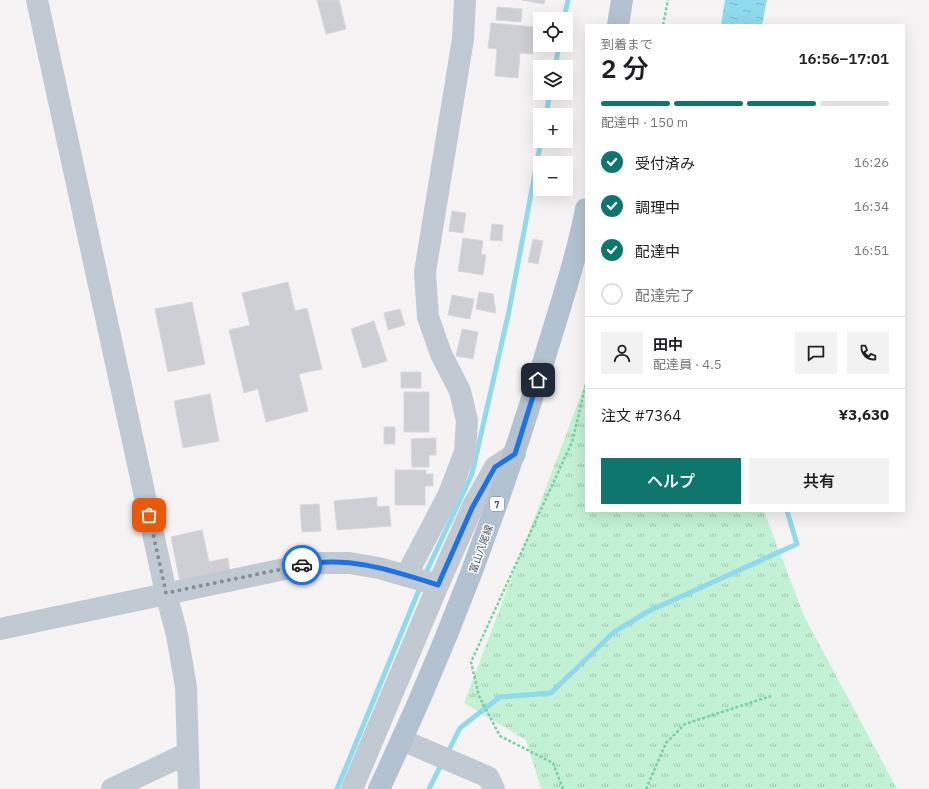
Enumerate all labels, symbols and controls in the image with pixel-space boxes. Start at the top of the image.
map controls [533,12,573,196]
button: locate [533,12,573,52]
text: 到着まで [601,36,653,53]
text: 16:56–17:01 [799,49,889,68]
text: 2 分 [601,51,649,85]
button: layers [533,60,573,100]
button: + [533,108,573,148]
text: 配達中 · 150 m [601,114,688,131]
icon: check [601,151,623,173]
text: 受付済み [635,154,695,173]
text: 16:26 [854,154,889,171]
button: − [533,156,573,196]
icon: check [601,195,623,217]
text: 調理中 [635,198,680,217]
text: 16:34 [854,198,889,215]
icon: check [601,239,623,261]
text: 配達中 [635,242,680,261]
text: 16:51 [854,242,889,259]
text: 配達完了 [635,286,695,305]
button: person [601,332,643,374]
button: chat [795,332,837,374]
button: phone [847,332,889,374]
text: 田中 [653,335,683,354]
text: 配達員 · 4.5 [653,356,722,373]
pin [521,363,555,397]
icon: home [527,369,549,391]
text: ¥3,630 [839,405,889,424]
text: 注文 #7364 [601,406,681,425]
button: ヘルプ [601,458,741,504]
button: 共有 [749,458,889,504]
road number: 7 [490,497,504,511]
pin [132,498,166,532]
icon: bag [138,504,160,526]
street label: 富山八尾線 [466,523,496,575]
courier [282,545,322,585]
icon: car [291,554,313,576]

